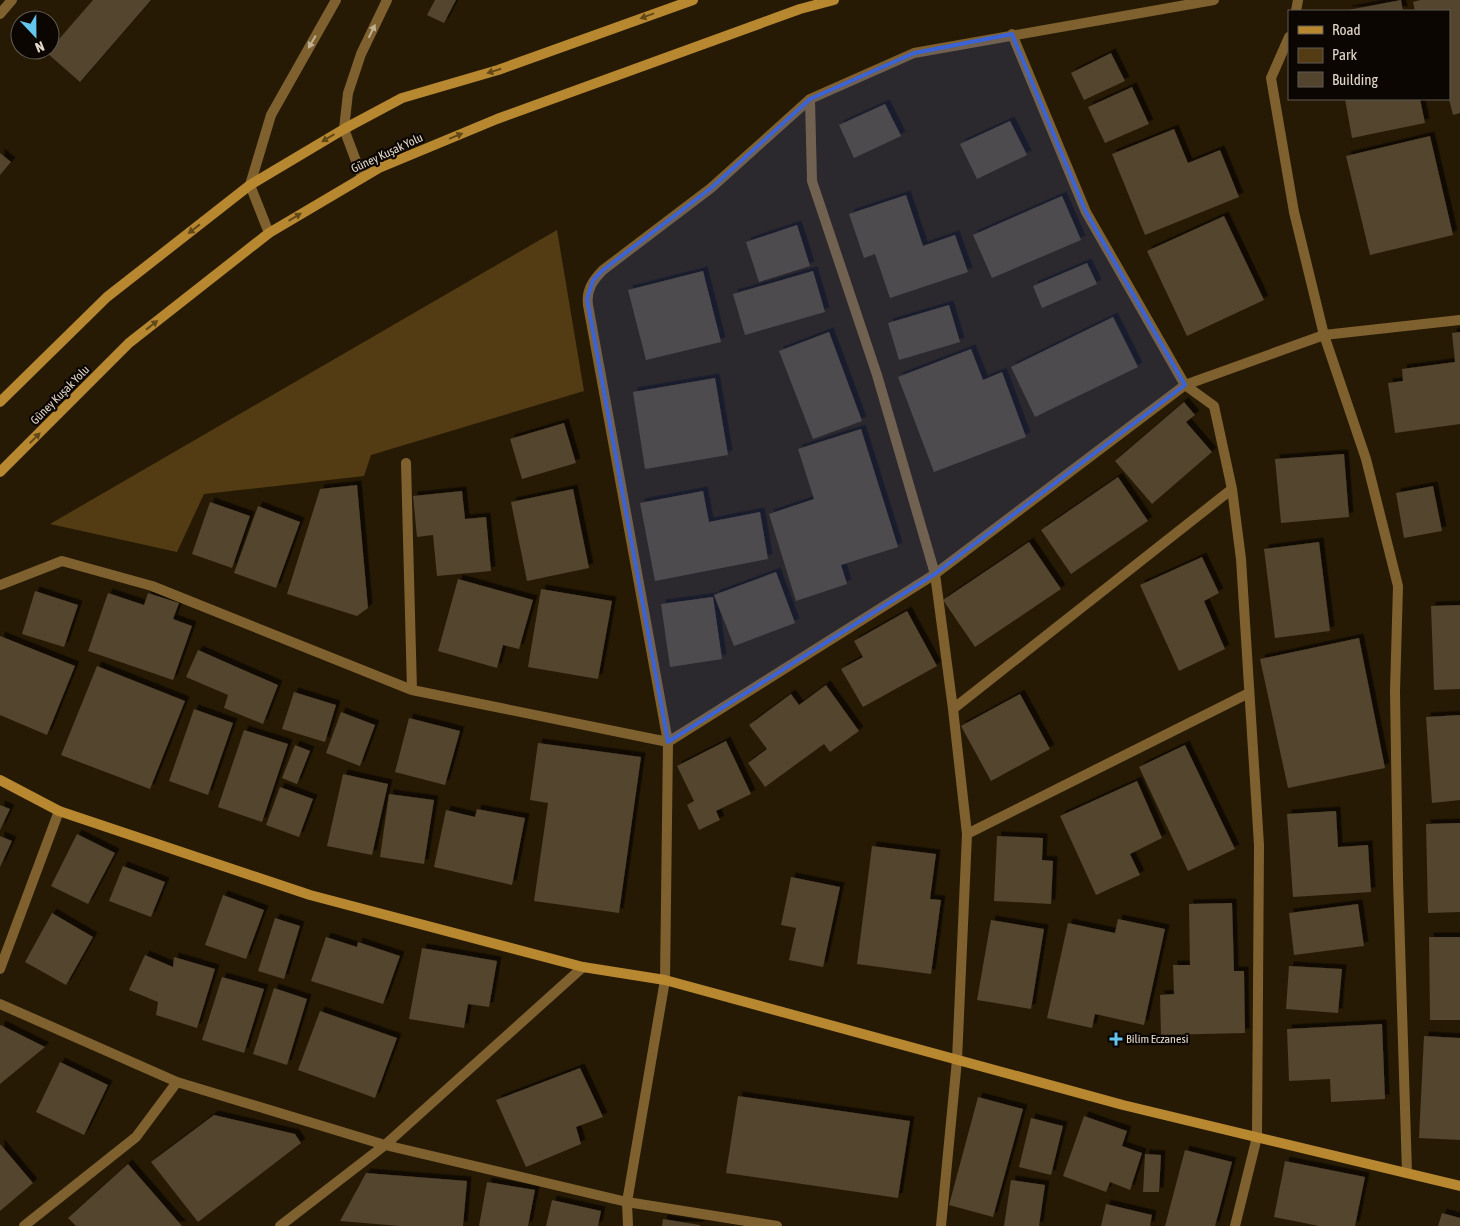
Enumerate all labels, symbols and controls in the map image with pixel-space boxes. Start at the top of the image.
north arrow [10,10,60,60]
legend [1288,10,1450,100]
one-way arrow [639,12,654,20]
text: Road [1332,21,1361,38]
one-way arrow [368,24,376,38]
one-way arrow [308,36,317,49]
text: N [33,38,47,56]
text: Park [1332,46,1357,63]
one-way arrow [486,67,501,75]
text: Building [1332,71,1378,88]
street label: Güney Kuşak Yolu [349,130,425,176]
one-way arrow [449,132,464,140]
one-way arrow [322,134,335,143]
one-way arrow [289,213,302,222]
one-way arrow [187,224,201,234]
one-way arrow [145,320,158,331]
street label: Güney Kuşak Yolu [28,363,92,427]
one-way arrow [28,432,40,444]
place label: Bilim Eczanesi [1126,1032,1188,1046]
marker: Bilim Eczanesi [1110,1033,1122,1045]

